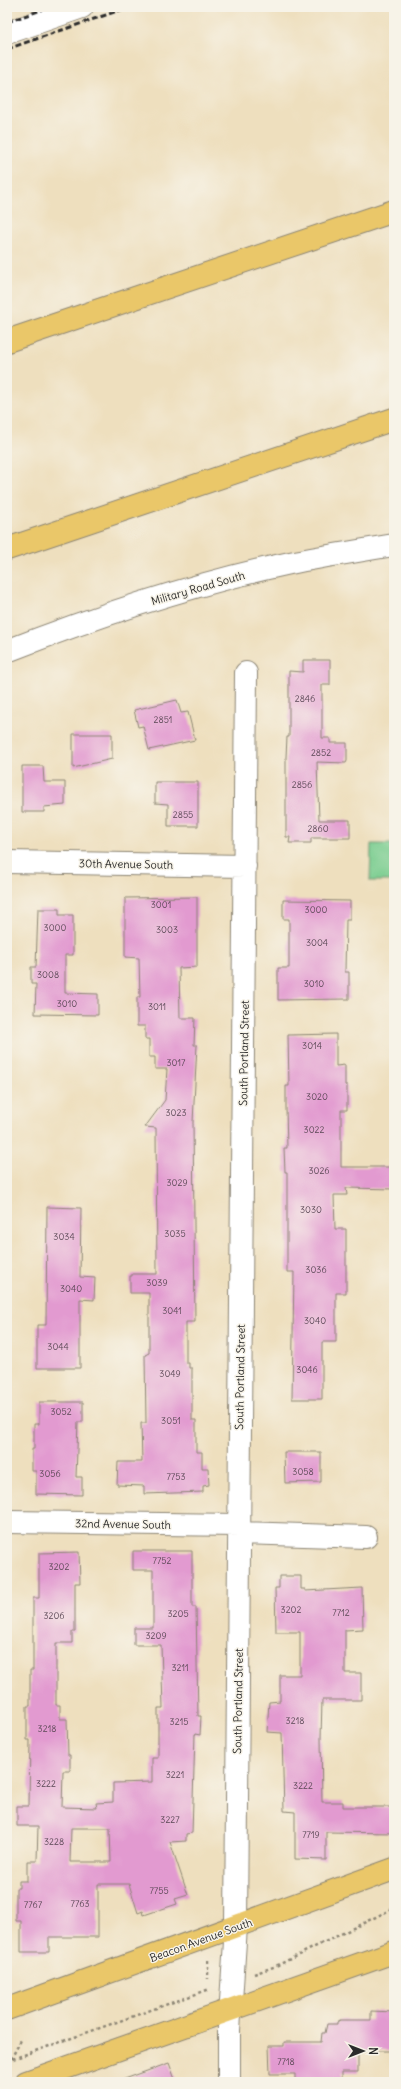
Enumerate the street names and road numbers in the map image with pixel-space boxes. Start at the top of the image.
street label: Military Road South [150,568,246,608]
street label: 30th Avenue South [79,856,173,872]
street label: South Portland Street [236,1000,252,1106]
street label: South Portland Street [232,1324,248,1430]
street label: 32nd Avenue South [75,1516,171,1532]
street label: South Portland Street [230,1648,246,1754]
street label: Beacon Avenue South [148,1915,254,1965]

